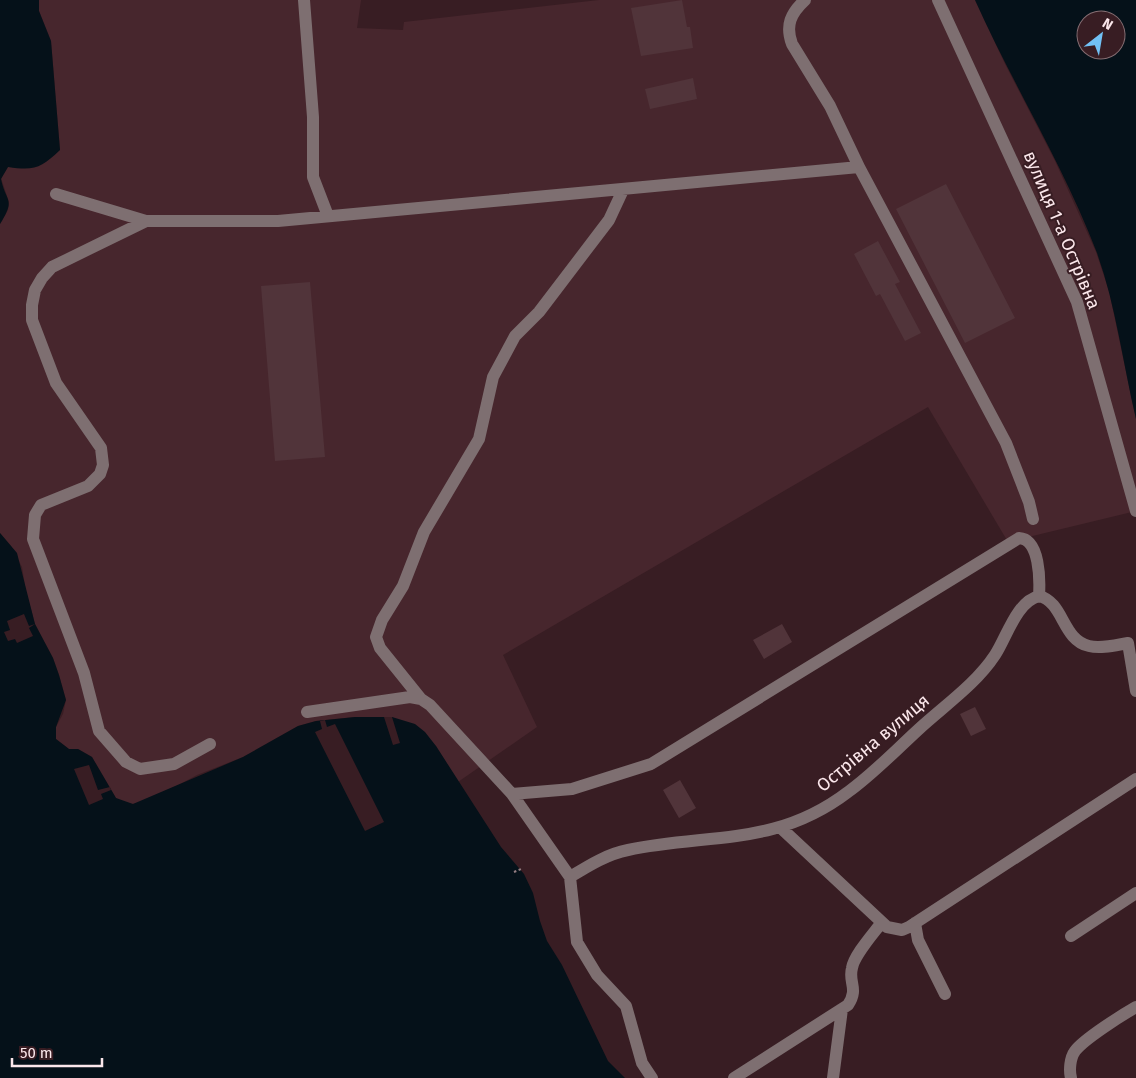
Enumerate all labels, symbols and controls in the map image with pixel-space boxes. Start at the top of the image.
north arrow [1076,10,1126,60]
text: N [1099,15,1116,34]
street label: вулиця 1-а Острівна [1019,148,1105,312]
street label: Острівна вулиця [812,689,934,797]
scale bar [12,1036,102,1068]
text: 50 m [20,1044,53,1062]

